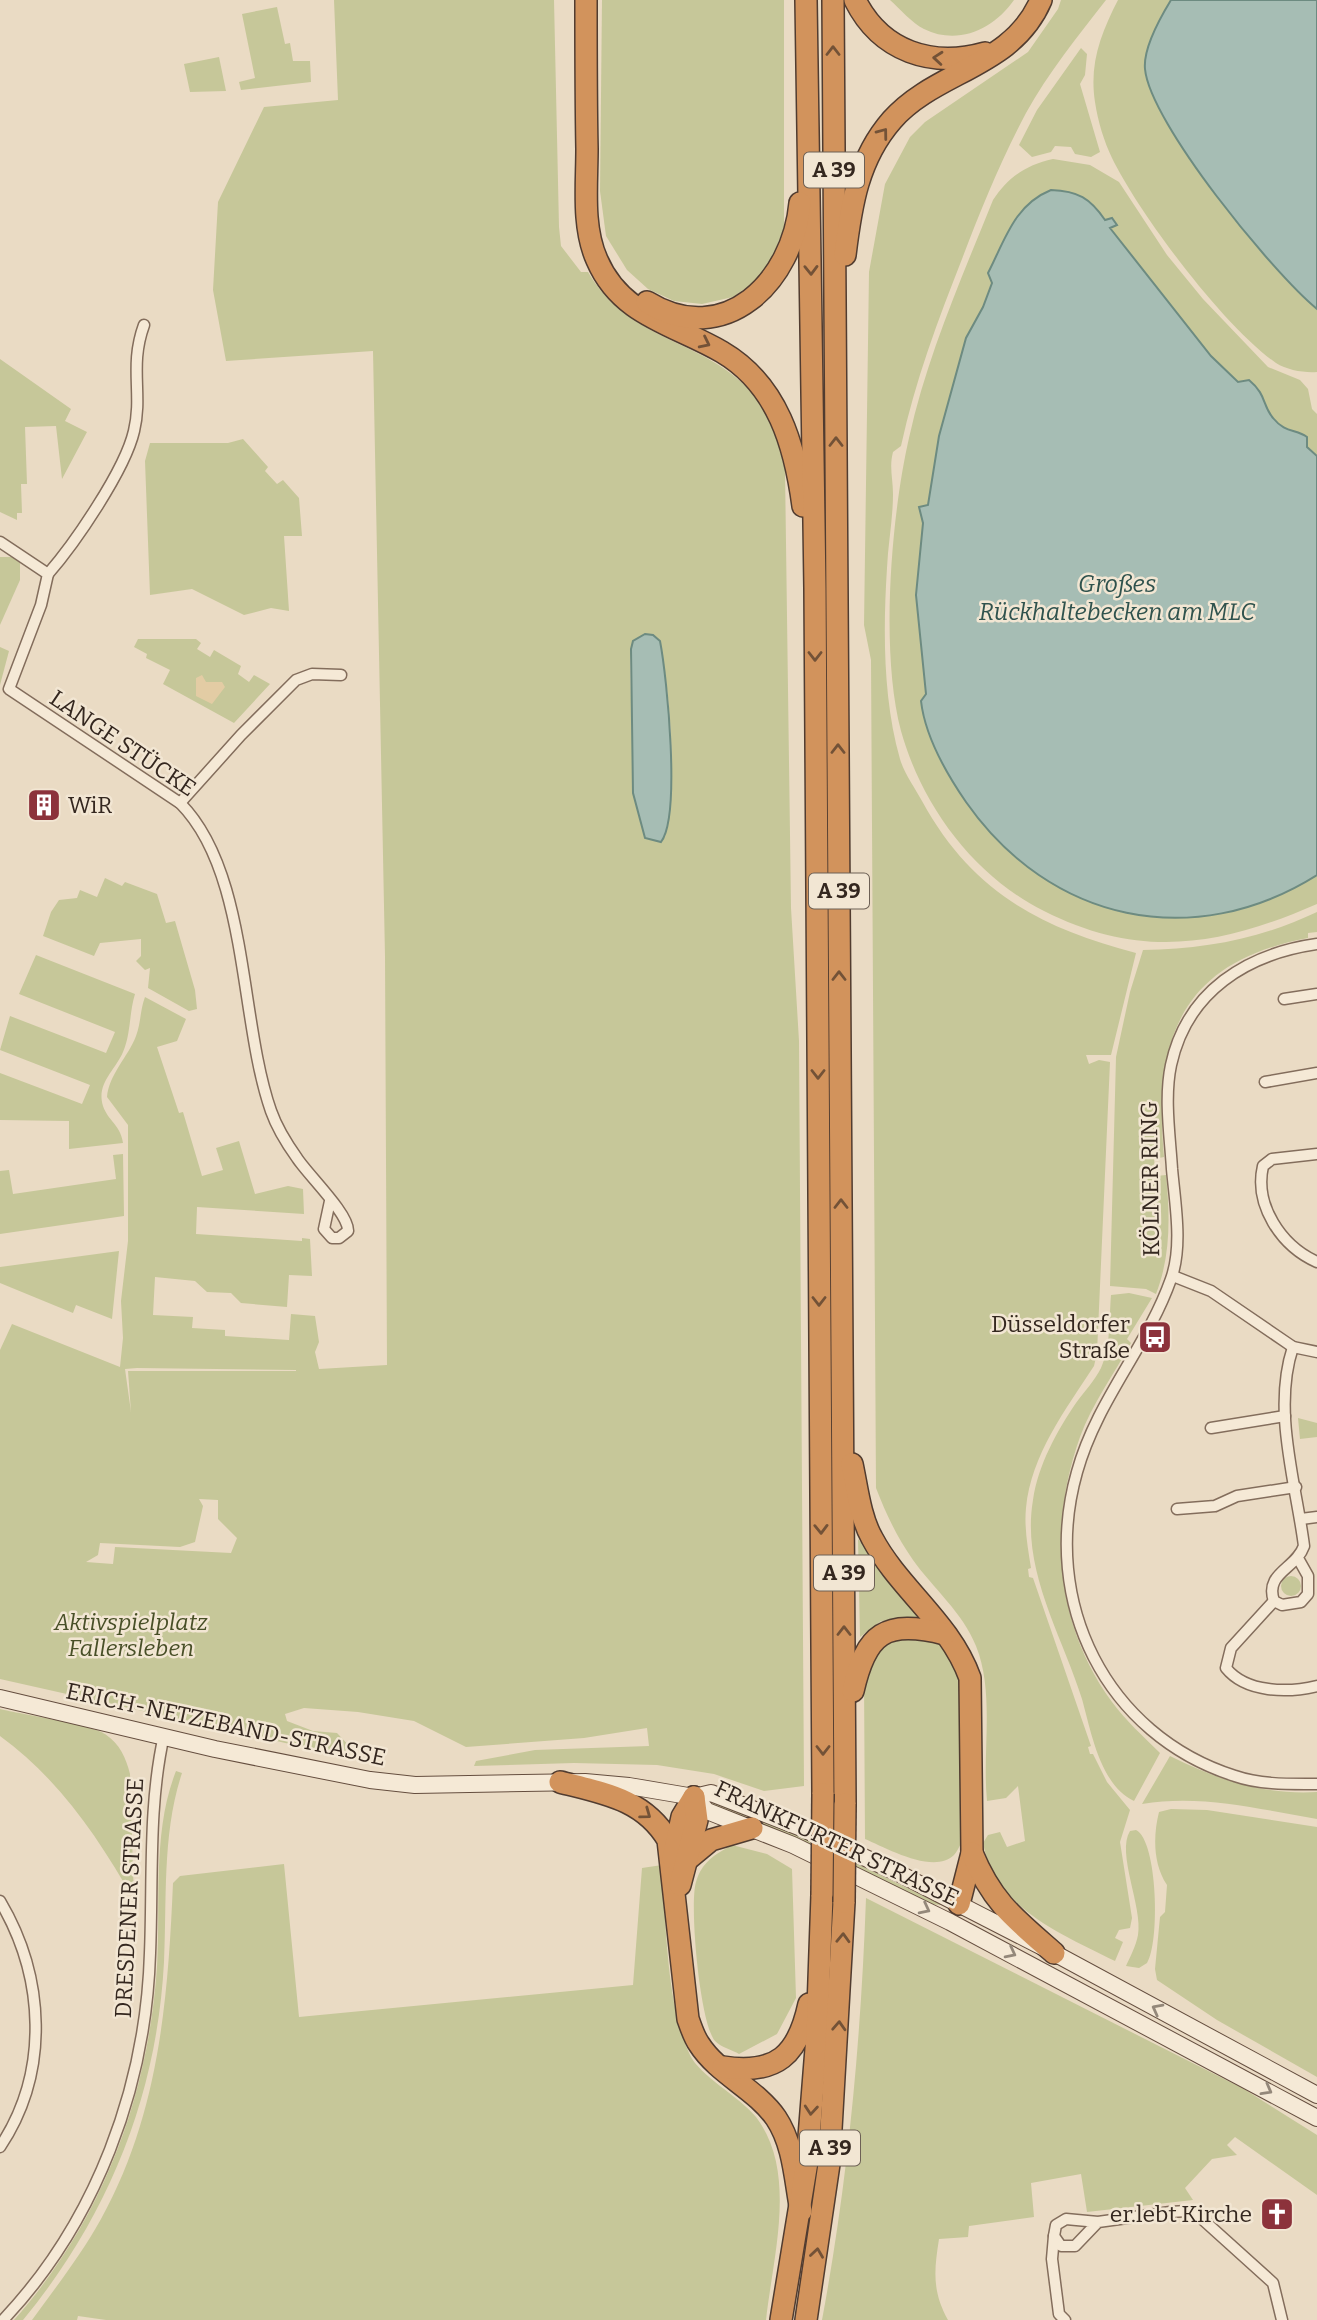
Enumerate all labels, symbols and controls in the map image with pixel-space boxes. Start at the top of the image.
one-way arrow [825,45,841,56]
one-way arrow [932,51,943,66]
one-way arrow [874,128,887,140]
road number: A 39 [804,152,864,188]
one-way arrow [804,265,819,276]
one-way arrow [698,335,710,349]
one-way arrow [828,436,844,446]
water label: Großes Rückhaltebecken am MLC [979,570,1255,626]
one-way arrow [807,652,823,662]
street label: LANGE STÜCKE [45,684,201,802]
one-way arrow [830,743,846,753]
building icon: WiR [25,786,63,824]
place label: WiR [68,791,113,819]
road number: A 39 [809,874,869,908]
one-way arrow [831,970,847,981]
one-way arrow [810,1069,826,1079]
street label: KÖLNER RING [1135,1101,1165,1257]
one-way arrow [833,1198,849,1208]
one-way arrow [812,1296,827,1307]
place label: Düsseldorfer Straße [991,1310,1130,1364]
bus stop icon: Düsseldorfer Straße [1136,1318,1174,1356]
one-way arrow [813,1524,829,1534]
road number: A 39 [814,1556,874,1590]
park label: Aktivspielplatz Fallersleben [53,1608,208,1662]
one-way arrow [837,1626,852,1637]
street label: ERICH-NETZEBAND-STRASSE [63,1676,389,1772]
one-way arrow [815,1745,831,1756]
street label: FRANKFURTER STRASSE [710,1774,964,1912]
street label: DRESDENER STRASSE [109,1777,149,2019]
one-way arrow [638,1806,651,1818]
one-way arrow [918,1901,930,1915]
one-way arrow [835,1932,851,1943]
one-way arrow [1004,1944,1016,1958]
one-way arrow [1152,2003,1165,2017]
one-way arrow [832,2021,847,2032]
one-way arrow [1260,2082,1273,2095]
one-way arrow [804,2104,819,2115]
road number: A 39 [800,2130,860,2166]
church icon: er.lebt Kirche [1258,2195,1296,2233]
place label: er.lebt Kirche [1110,2200,1252,2228]
one-way arrow [809,2247,824,2258]

